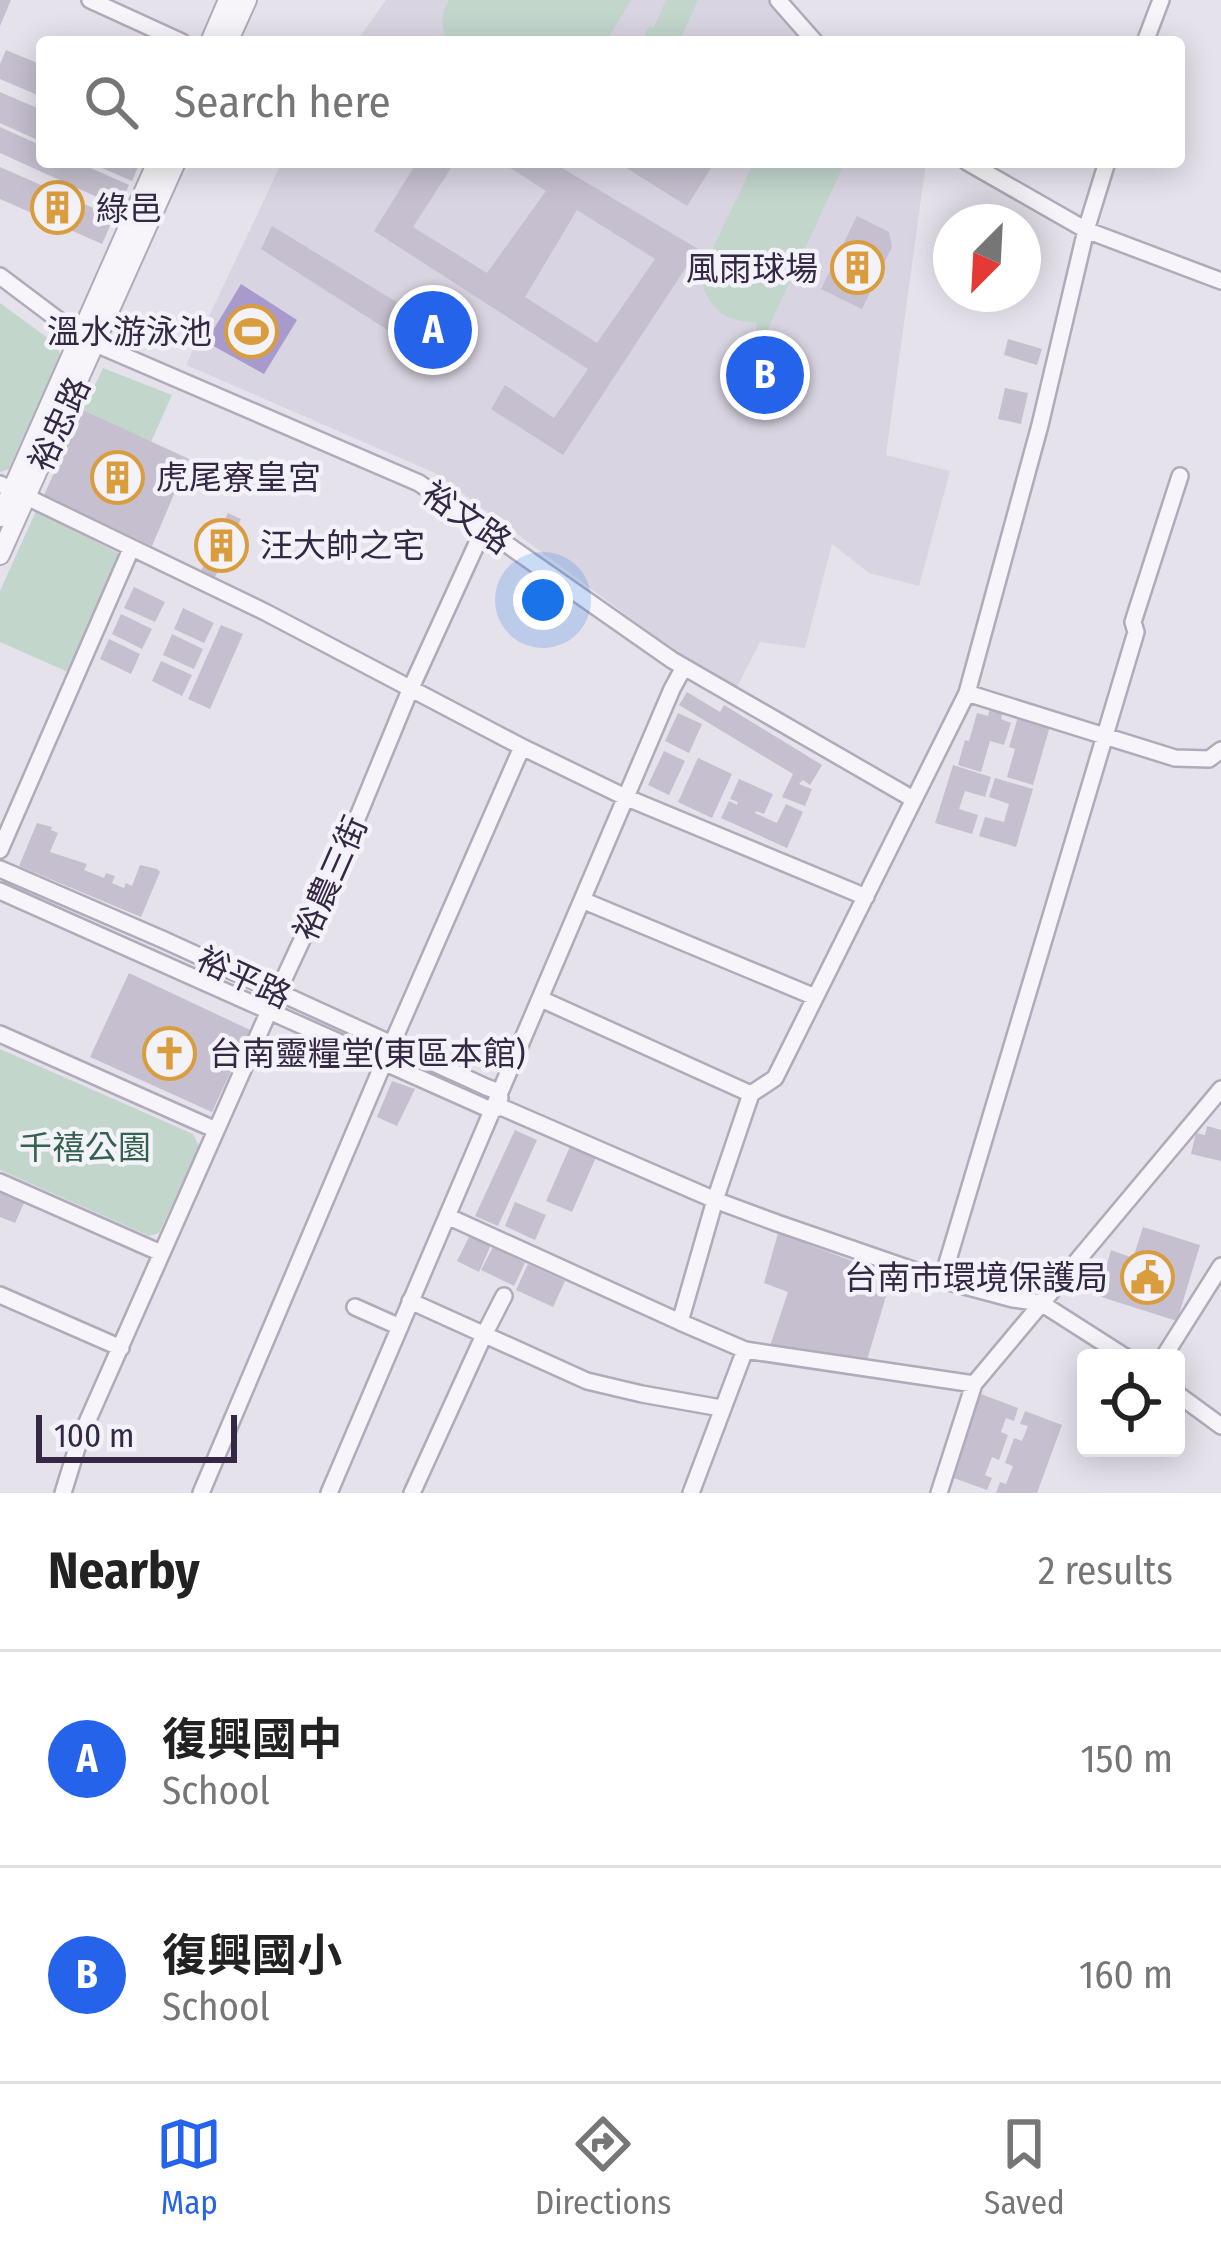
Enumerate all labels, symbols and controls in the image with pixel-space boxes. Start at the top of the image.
search box [36,36,1185,168]
icon: search [78,69,144,135]
text: Search here [174,75,391,129]
building icon: 綠邑 [29,180,85,236]
place label: 綠邑 [96,189,162,229]
north arrow [933,204,1041,312]
building icon: 風雨球場 [829,240,885,296]
place label: 風雨球場 [686,249,818,289]
pin: A [394,285,472,375]
sports icon: 溫水游泳池 [223,303,279,359]
place label: 溫水游泳池 [47,312,212,352]
pin: B [726,330,804,420]
street label: 裕忠路 [21,371,99,478]
building icon: 虎尾寮皇宮 [89,449,145,505]
place label: 虎尾寮皇宮 [156,458,321,498]
street label: 裕文路 [414,473,518,563]
building icon: 汪大帥之宅 [193,517,249,573]
place label: 汪大帥之宅 [260,526,425,566]
your location [513,570,573,630]
street label: 裕農三街 [286,810,376,947]
street label: 裕平路 [190,939,297,1017]
church icon: 台南靈糧堂(東區本館) [142,1025,198,1081]
place label: 台南靈糧堂(東區本館) [209,1034,525,1074]
park label: 千禧公園 [19,1128,151,1168]
public building icon: 台南市環境保護局 [1119,1249,1175,1305]
place label: 台南市環境保護局 [844,1258,1108,1298]
map controls [1077,1349,1185,1457]
button: locate [1077,1349,1185,1457]
scale bar [36,1409,237,1462]
text: 100 m [54,1416,134,1456]
text: Nearby [48,1540,200,1602]
text: 2 results [1038,1548,1173,1594]
text: 復興國中 [162,1713,342,1767]
text: A [76,1736,98,1782]
text: 150 m [1080,1736,1173,1782]
text: School [162,1768,270,1814]
text: 復興國小 [162,1929,342,1983]
text: B [76,1952,98,1998]
text: 160 m [1079,1952,1173,1998]
text: School [162,1984,270,2030]
tab: Map [156,2111,222,2223]
tab: Directions [535,2111,671,2223]
tab: Saved [984,2111,1065,2223]

